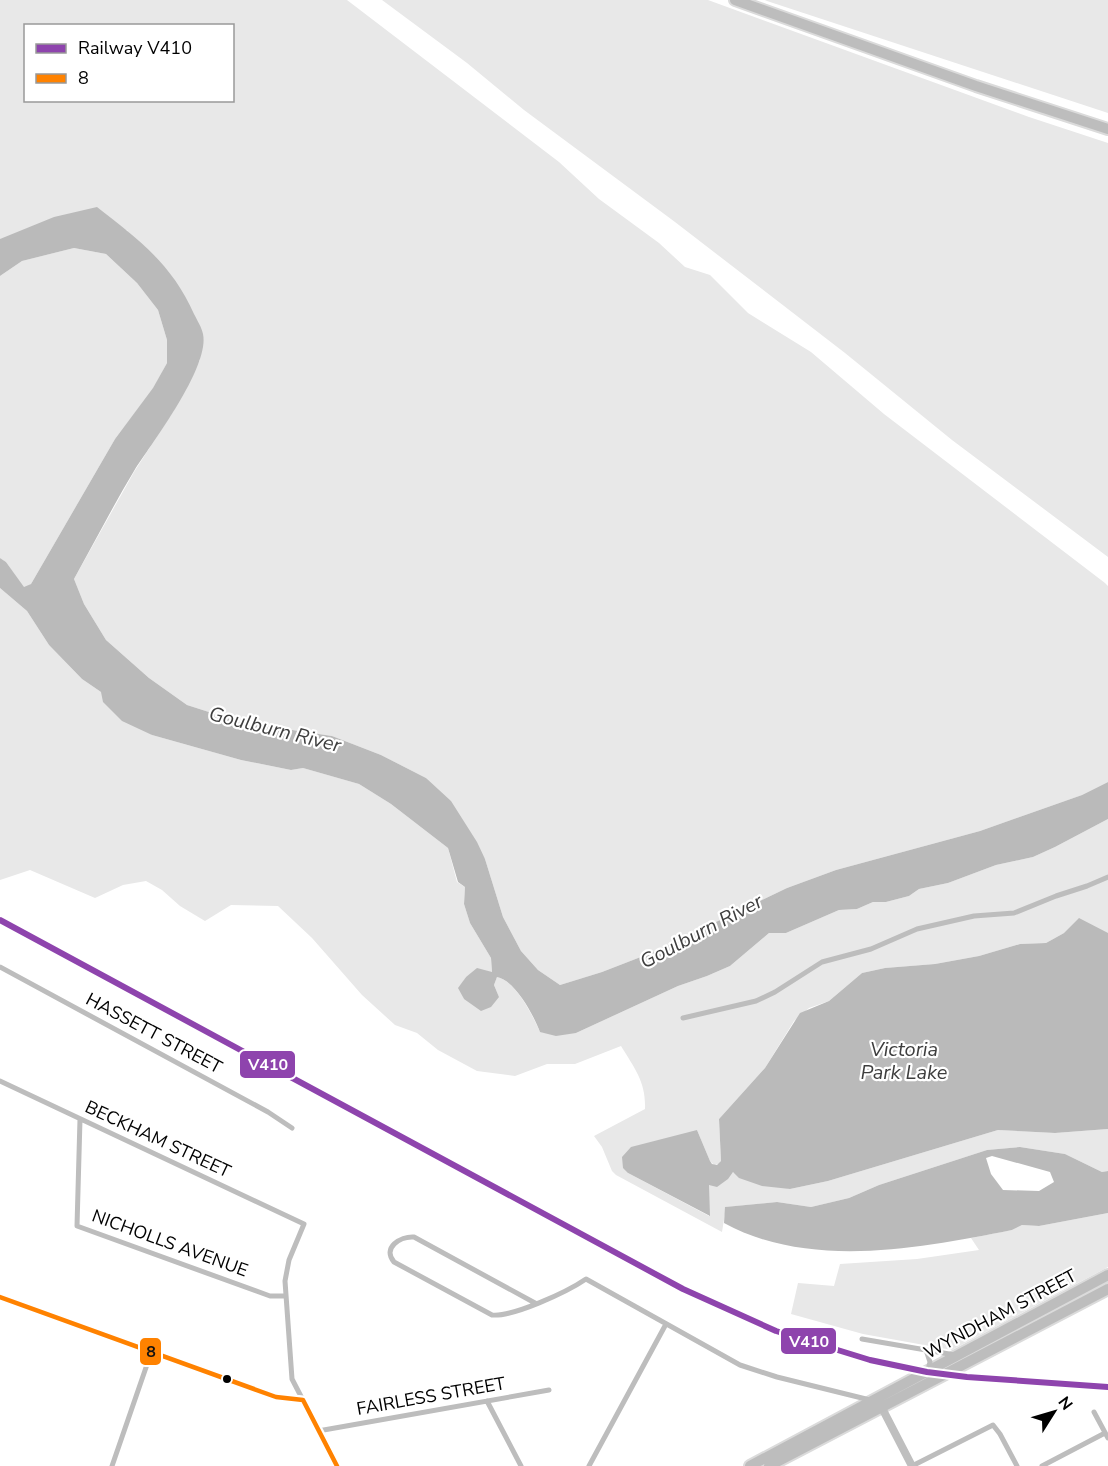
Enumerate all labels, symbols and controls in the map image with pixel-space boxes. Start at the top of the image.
legend [24,24,234,102]
text: Railway V410 [78,36,192,60]
text: 8 [78,66,89,90]
water label: Goulburn River [206,700,345,759]
water label: Goulburn River [635,887,768,975]
street label: HASSETT STREET [82,987,226,1079]
water label: Victoria Park Lake [861,1036,948,1086]
line badge: V410 [239,1050,296,1079]
text: V410 [247,1054,288,1076]
street label: BECKHAM STREET [81,1095,235,1183]
street label: NICHOLLS AVENUE [89,1204,251,1282]
street label: WYNDHAM STREET [919,1263,1081,1364]
line badge: V410 [780,1327,837,1355]
text: V410 [788,1331,829,1353]
line badge: 8 [139,1337,162,1366]
text: 8 [146,1341,156,1363]
street label: FAIRLESS STREET [355,1371,507,1421]
unlabelled marker [221,1373,233,1385]
north arrow [1024,1382,1084,1442]
text: N [1053,1392,1078,1415]

